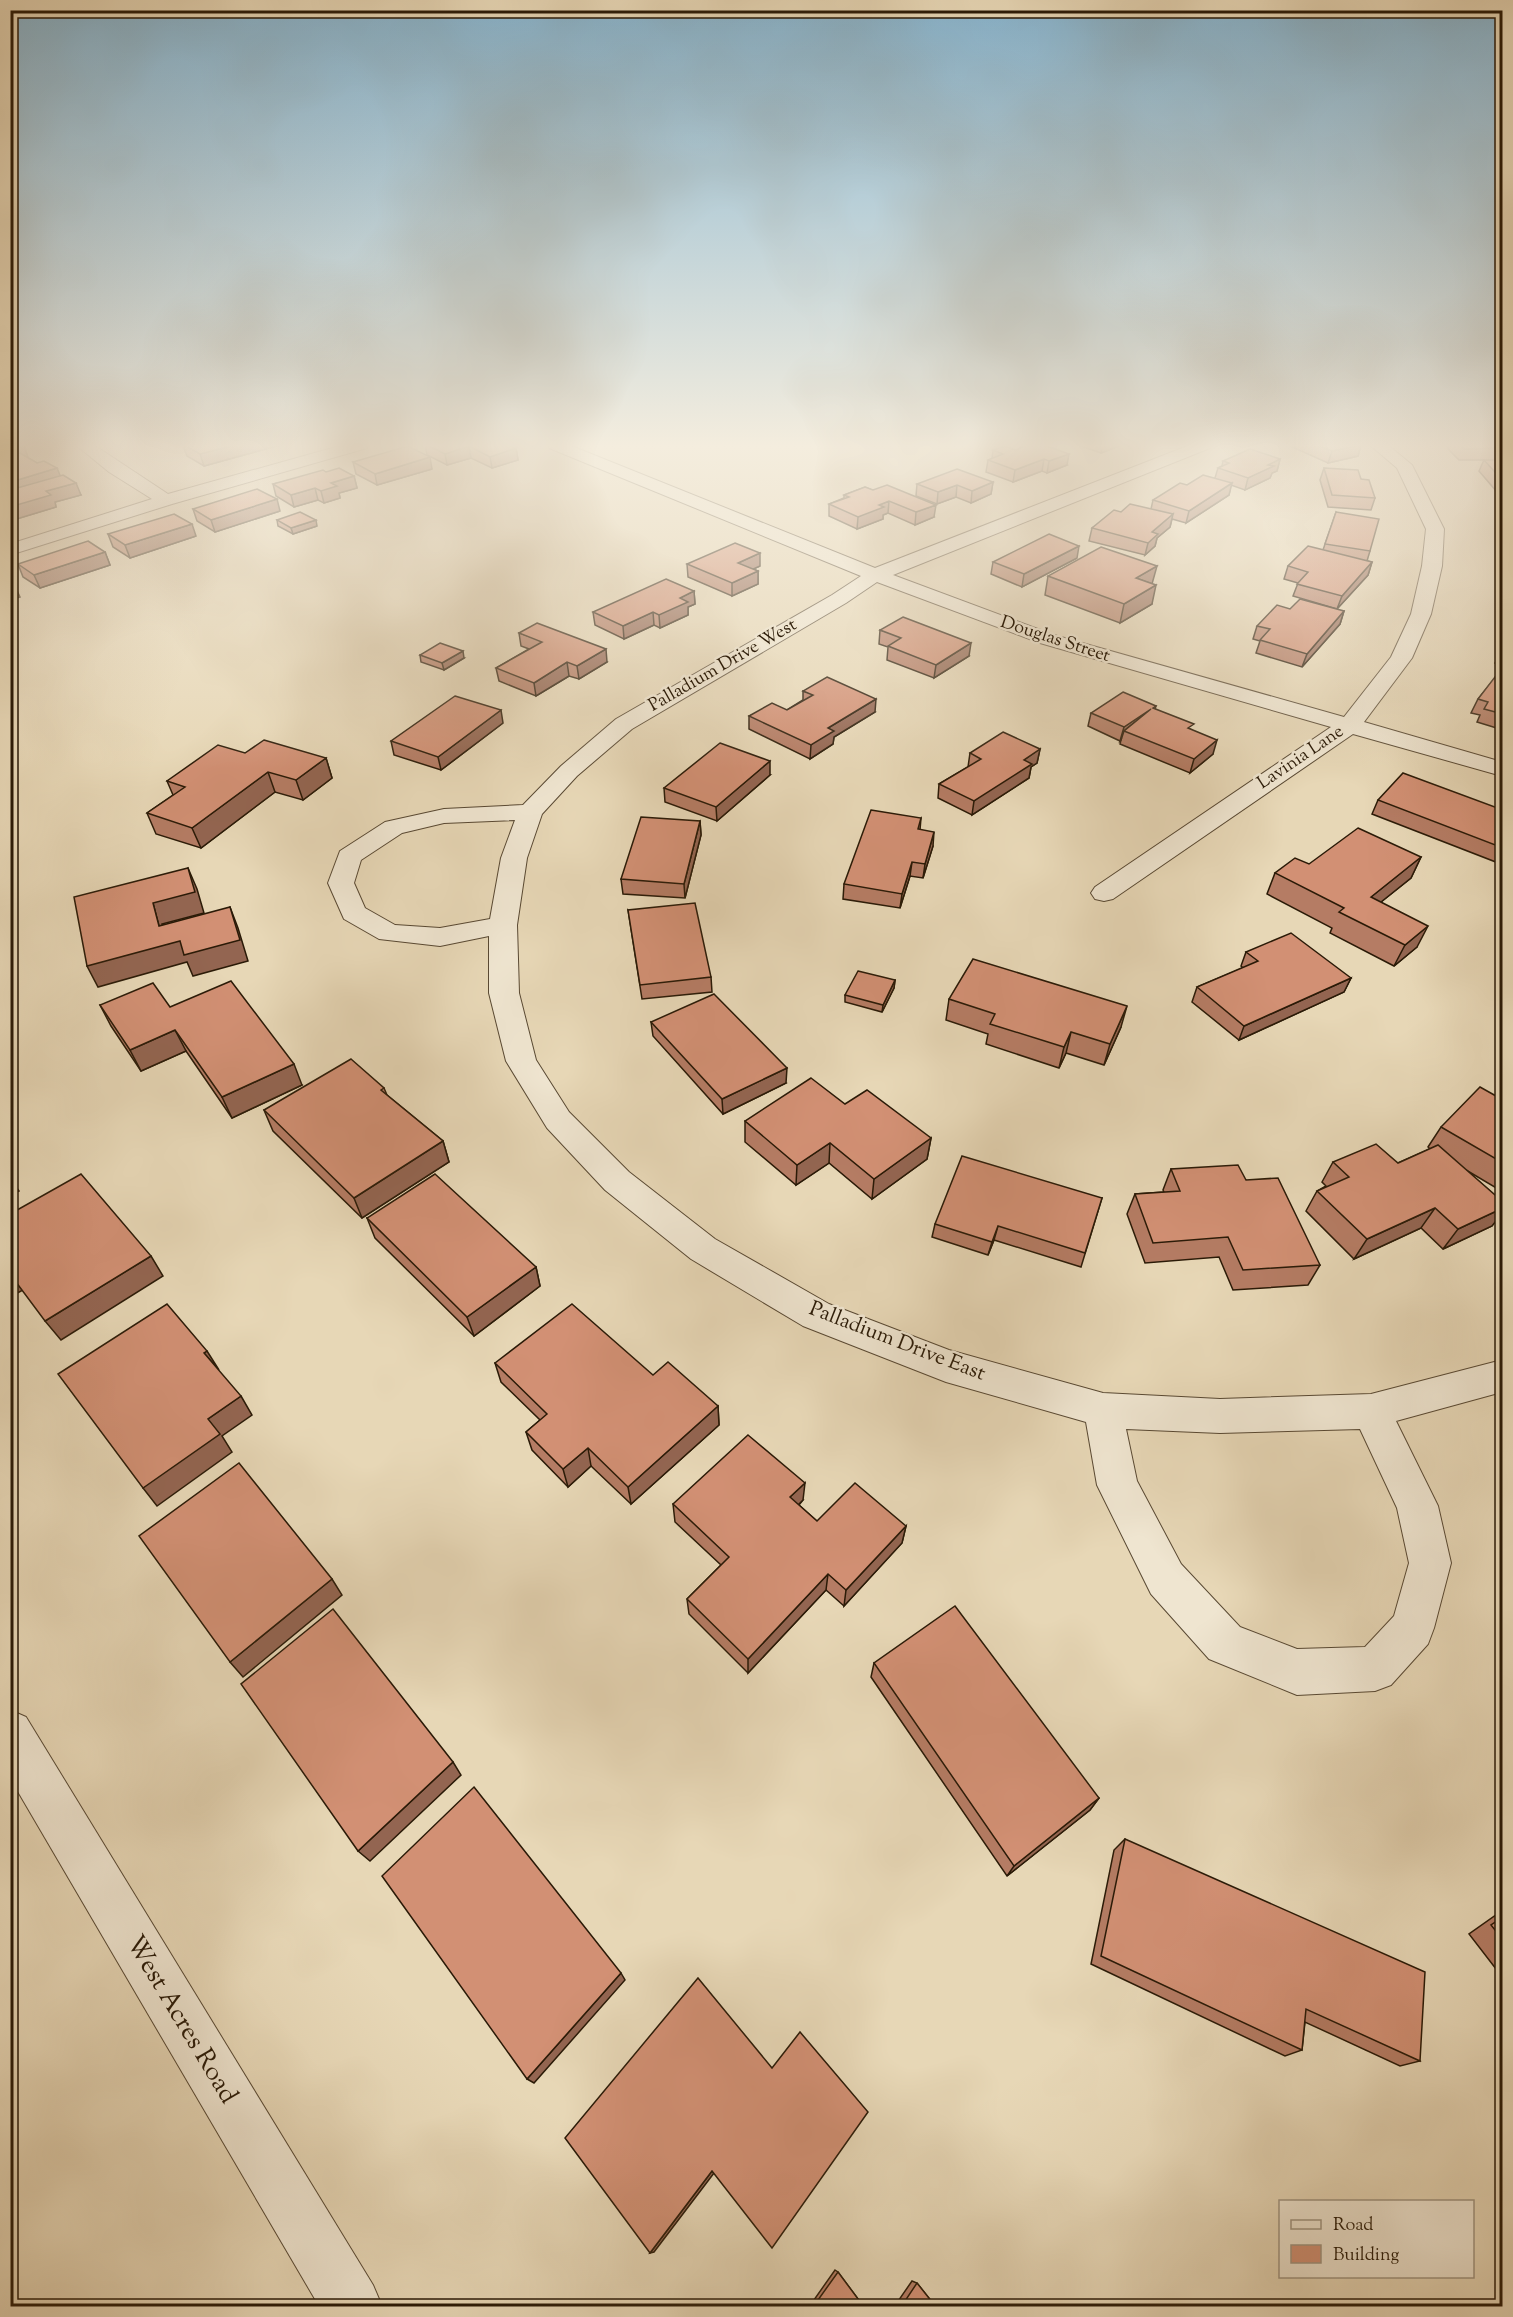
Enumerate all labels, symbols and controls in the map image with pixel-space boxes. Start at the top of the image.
street label: Douglas Street [997,610,1113,670]
street label: Palladium Drive West [644,613,802,719]
street label: Lavinia Lane [1253,719,1349,797]
street label: Palladium Drive East [804,1295,990,1389]
street label: West Acres Road [116,1929,246,2112]
legend [1279,2200,1474,2278]
text: Road [1333,2213,1373,2239]
text: Building [1333,2243,1399,2269]

